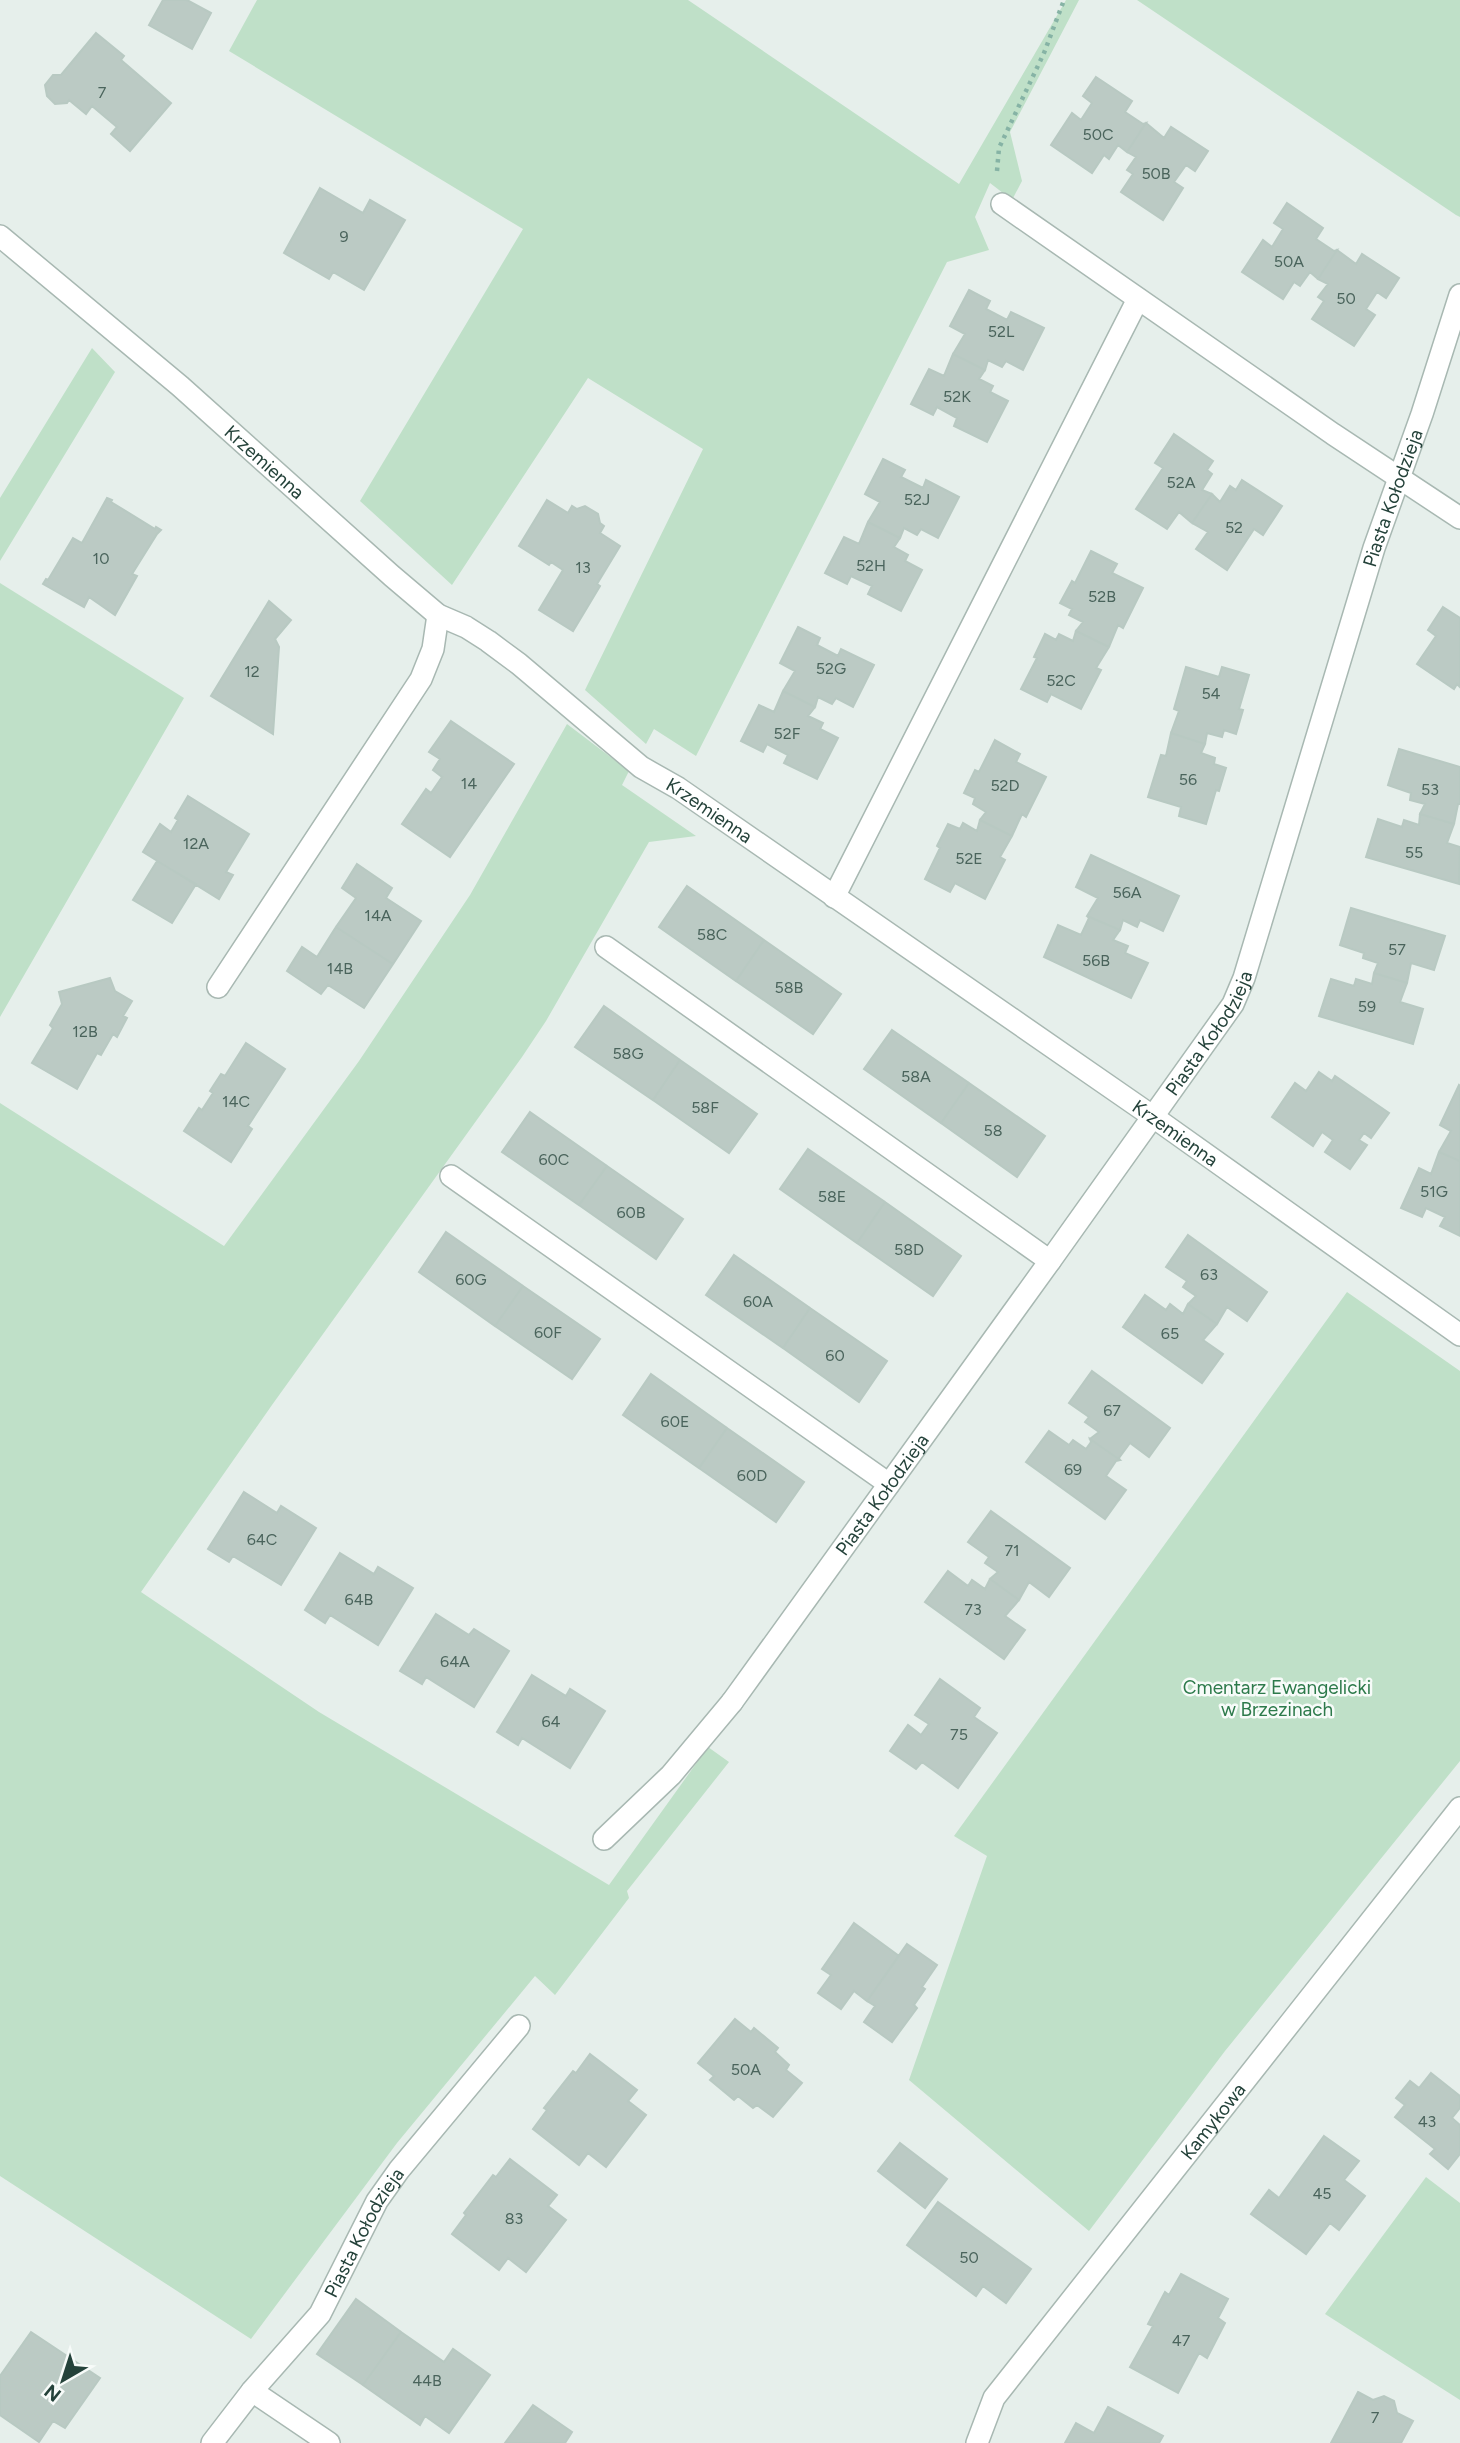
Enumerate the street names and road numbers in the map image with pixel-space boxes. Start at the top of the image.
street label: Krzemienna [220,420,309,504]
street label: Piasta Kołodzieja [1358,426,1428,570]
street label: Krzemienna [662,773,757,848]
street label: Piasta Kołodzieja [1161,968,1257,1100]
street label: Krzemienna [1128,1095,1223,1171]
street label: Piasta Kołodzieja [831,1429,934,1560]
street label: Kamykowa [1176,2078,1250,2164]
street label: Piasta Kołodzieja [319,2163,409,2301]

